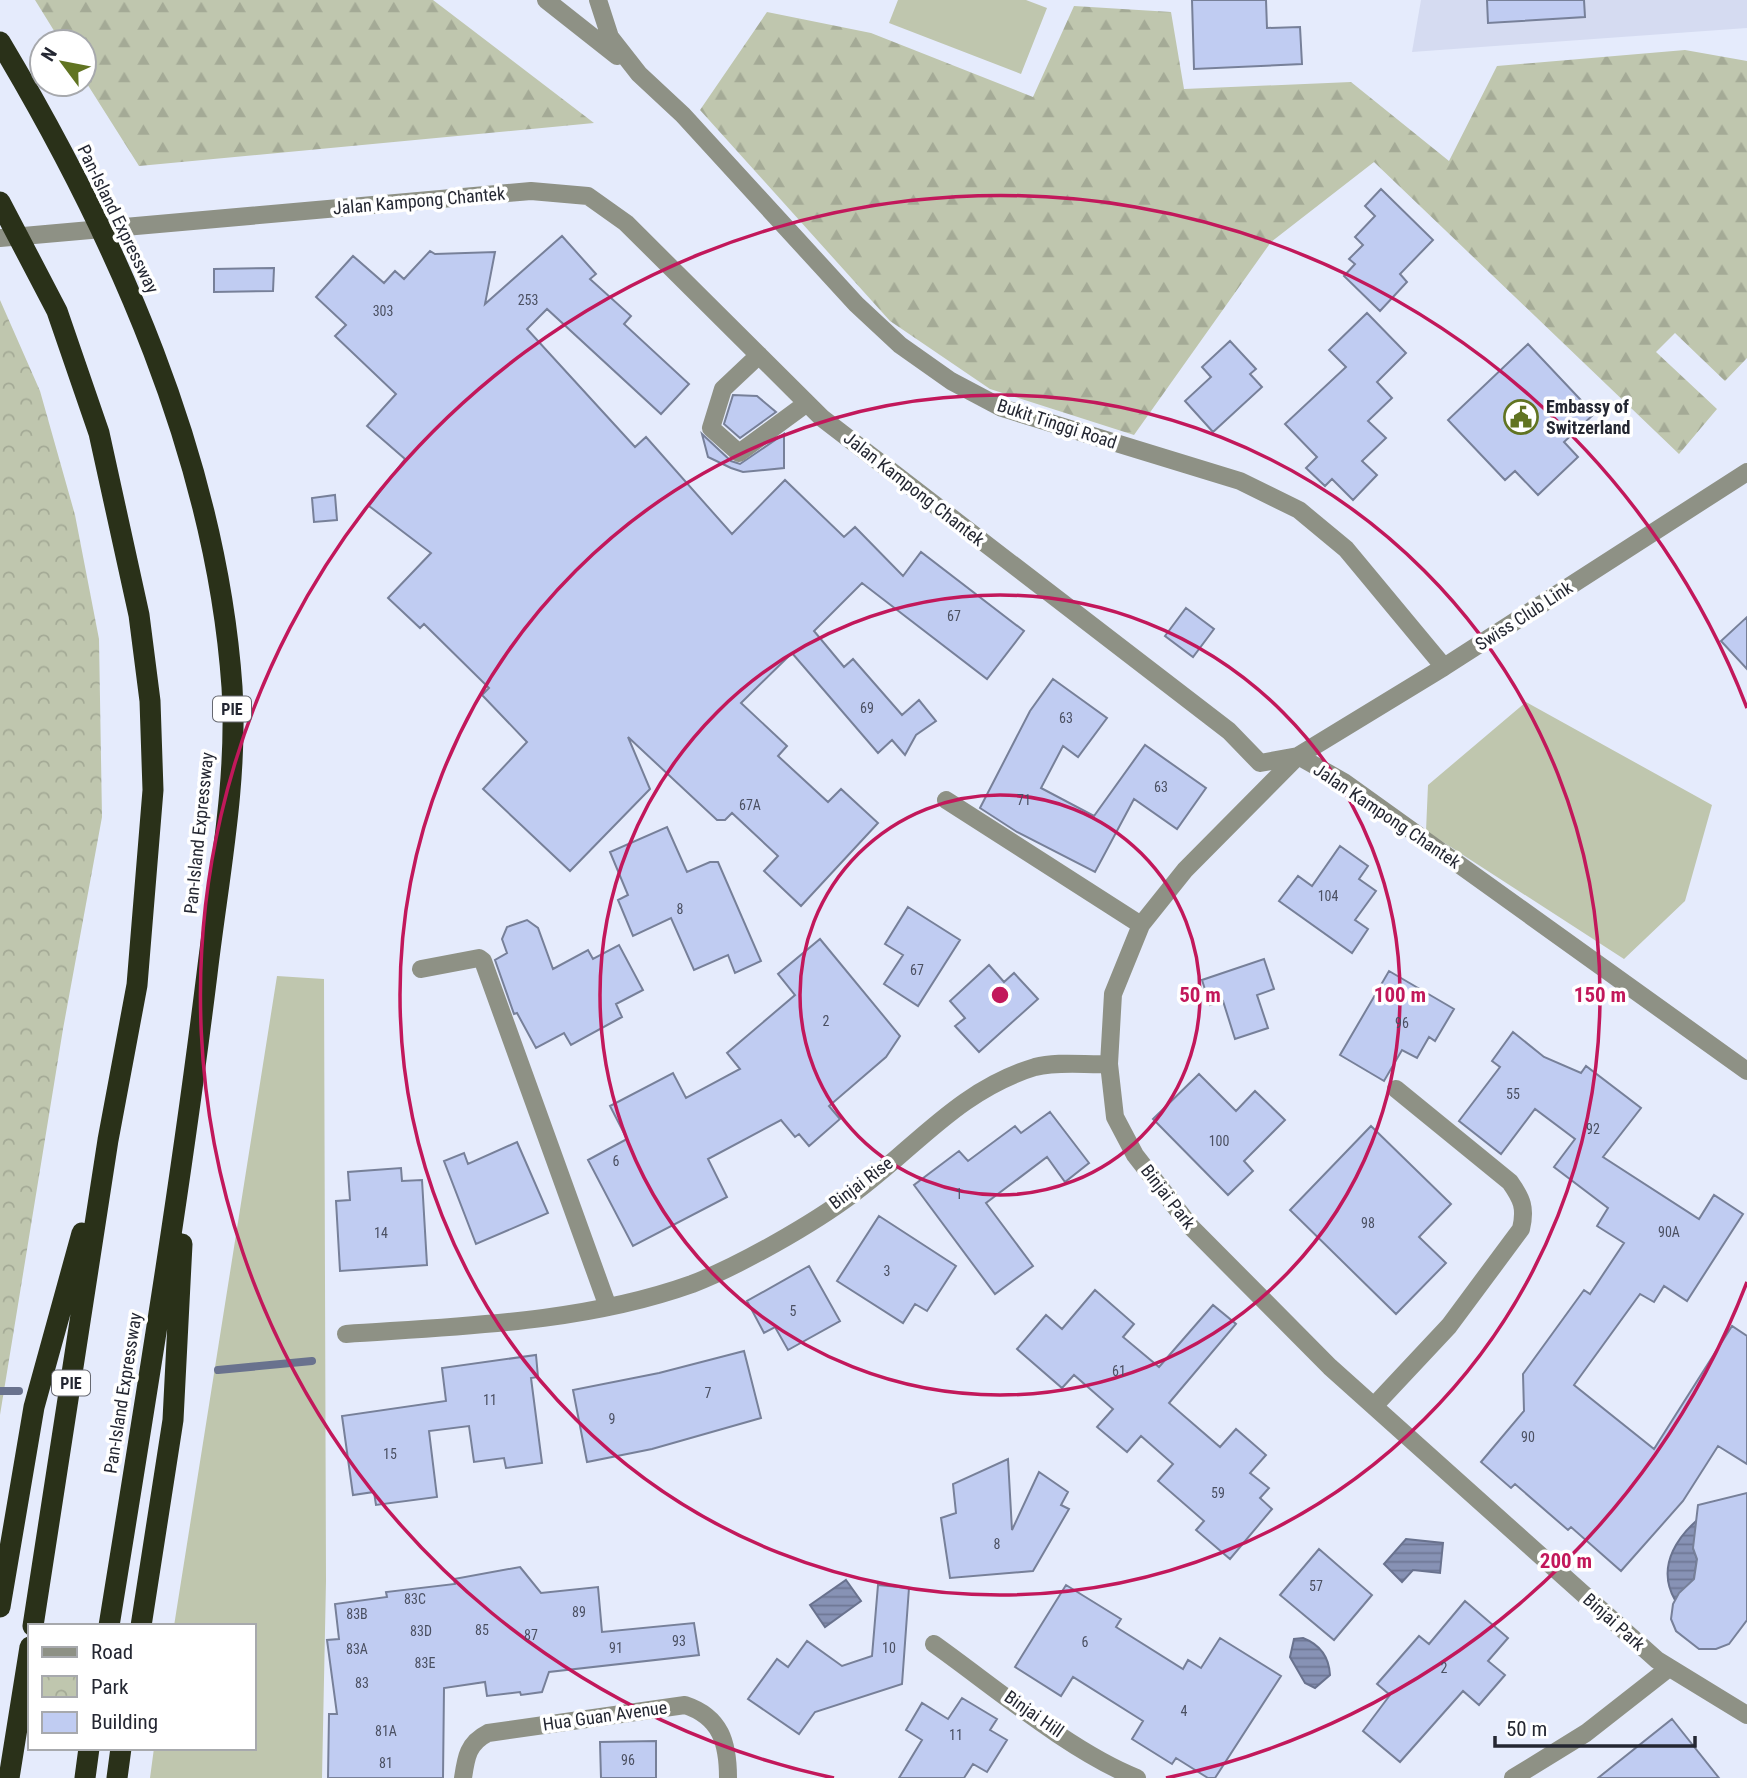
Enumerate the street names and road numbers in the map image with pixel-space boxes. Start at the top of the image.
street label: Pan-Island Expressway [73,141,164,297]
street label: Jalan Kampong Chantek [332,183,506,218]
street label: Bukit Tinggi Road [995,394,1119,453]
street label: Jalan Kampong Chantek [840,427,989,550]
street label: Swiss Club Link [1471,576,1576,655]
road number: PIE [213,696,251,722]
street label: Pan-Island Expressway [180,751,217,915]
street label: Jalan Kampong Chantek [1310,759,1465,873]
street label: Binjai Rise [825,1152,897,1213]
street label: Binjai Park [1137,1160,1200,1233]
street label: Pan-Island Expressway [99,1311,146,1475]
road number: PIE [52,1371,90,1396]
street label: Binjai Park [1579,1588,1649,1655]
street label: Binjai Hill [1001,1686,1068,1741]
street label: Hua Guan Avenue [541,1696,668,1735]

